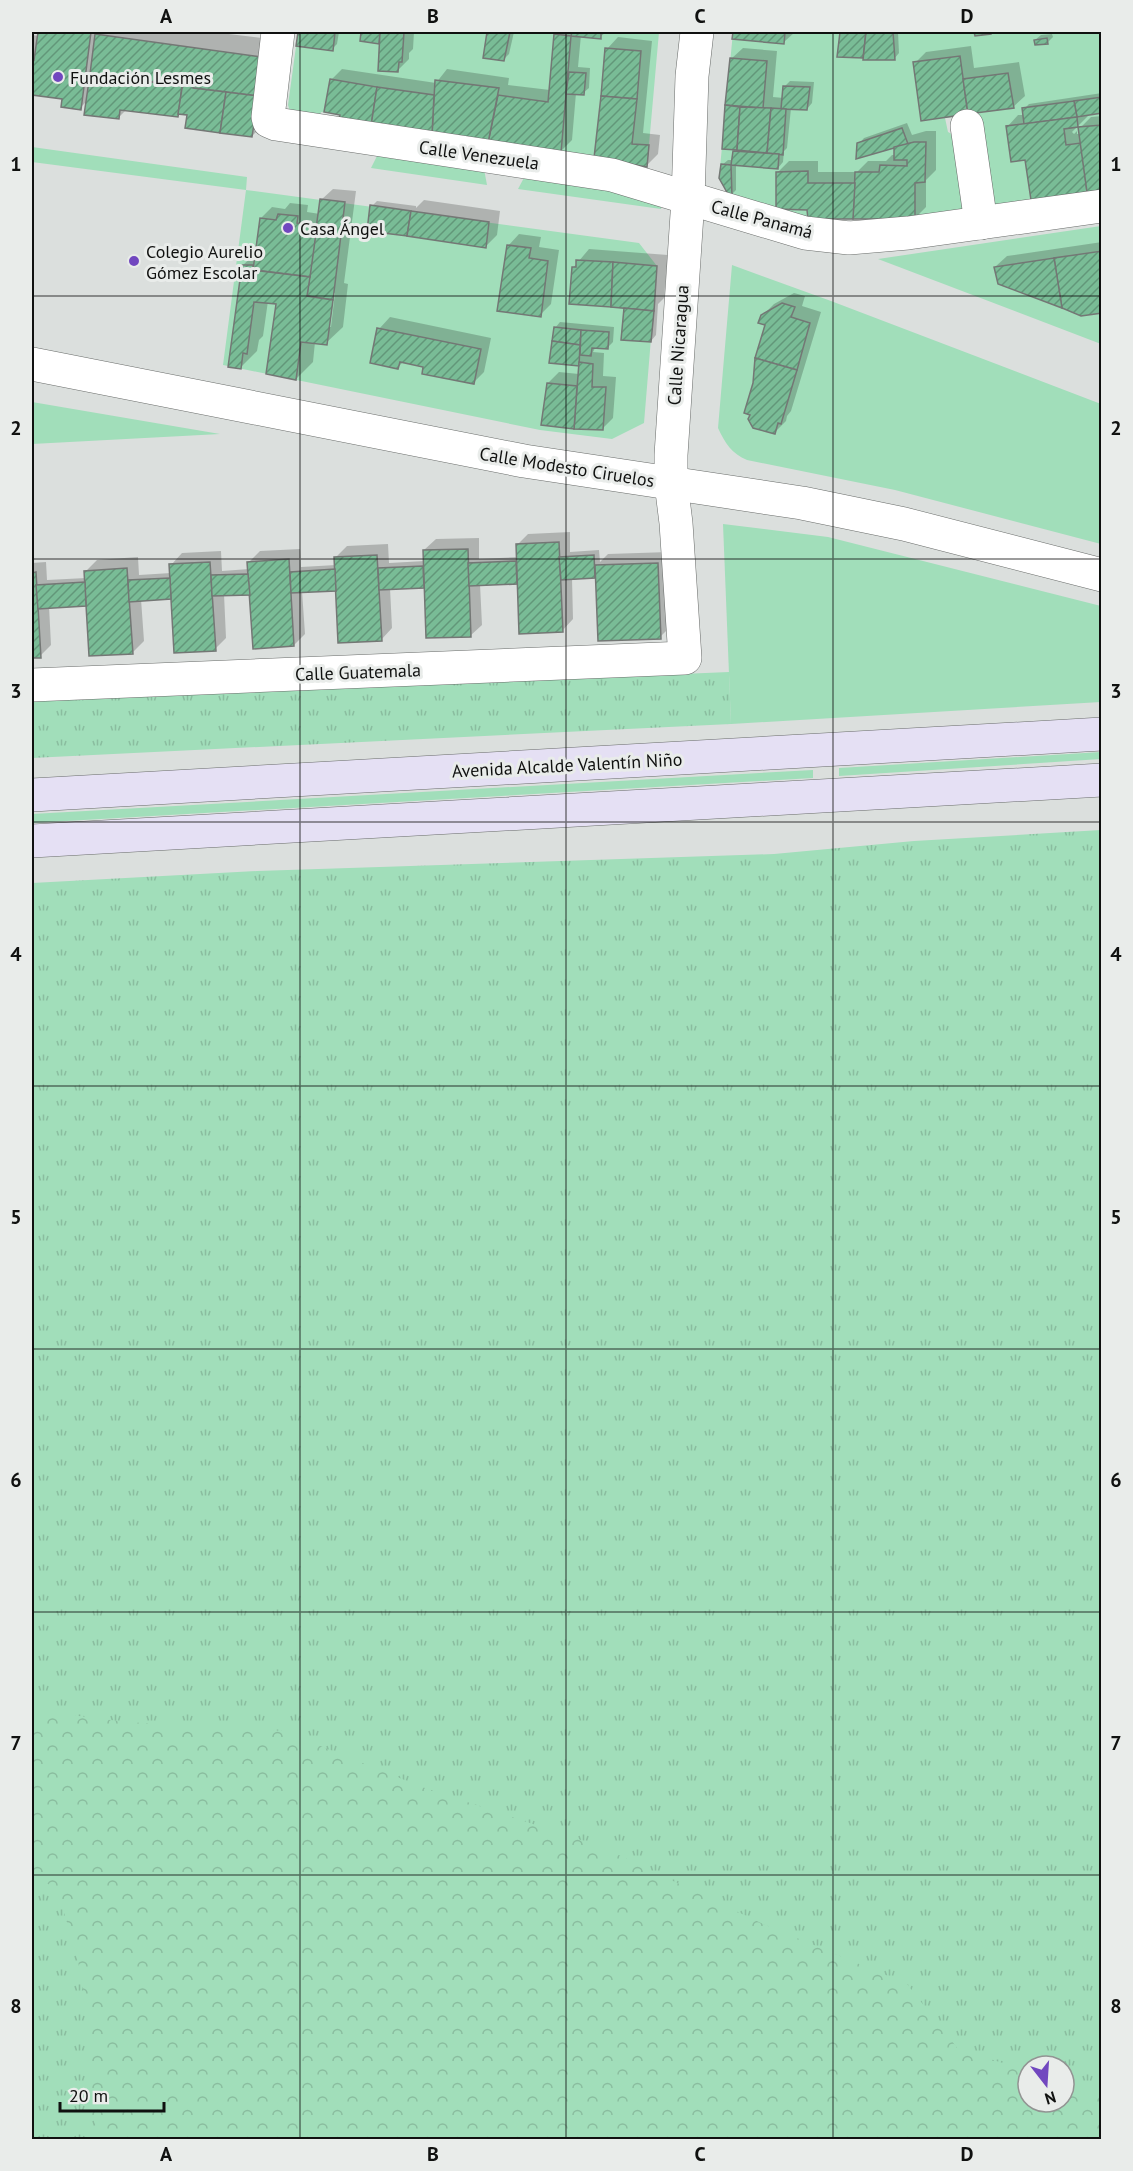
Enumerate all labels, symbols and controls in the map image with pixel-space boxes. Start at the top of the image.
text: A [160,3,173,29]
text: B [427,3,439,29]
text: C [694,3,706,29]
text: D [961,3,974,29]
place label: Fundación Lesmes [70,66,211,89]
marker: Fundación Lesmes [51,70,65,84]
street label: Calle Venezuela [417,135,541,175]
text: 1 [10,151,22,177]
text: 1 [1110,151,1122,177]
street label: Calle Panamá [709,194,815,244]
place label: Casa Ángel [300,217,385,240]
marker: Casa Ángel [281,221,295,235]
place label: Colegio Aurelio Gómez Escolar [146,240,263,284]
marker: Colegio Aurelio Gómez Escolar [127,254,141,268]
street label: Calle Nicaragua [662,284,694,406]
text: 2 [10,415,22,441]
text: 2 [1110,415,1122,441]
street label: Calle Modesto Ciruelos [478,442,656,492]
street label: Calle Guatemala [295,658,421,686]
text: 3 [10,678,22,704]
text: 3 [1110,678,1122,704]
street label: Avenida Alcalde Valentín Niño [451,747,683,783]
text: 4 [10,941,22,967]
text: 4 [1110,941,1122,967]
text: 5 [10,1204,22,1230]
text: 5 [1110,1204,1122,1230]
text: 6 [10,1467,22,1493]
text: 6 [1110,1467,1122,1493]
text: 7 [10,1730,22,1756]
text: 7 [1110,1730,1122,1756]
text: 8 [10,1993,22,2019]
text: 8 [1110,1993,1122,2019]
north arrow [1016,2054,1076,2114]
scale bar [60,2075,164,2113]
text: 20 m [69,2084,108,2107]
text: N [1042,2087,1058,2109]
text: A [160,2141,173,2167]
text: B [427,2141,439,2167]
text: C [694,2141,706,2167]
text: D [961,2141,974,2167]

